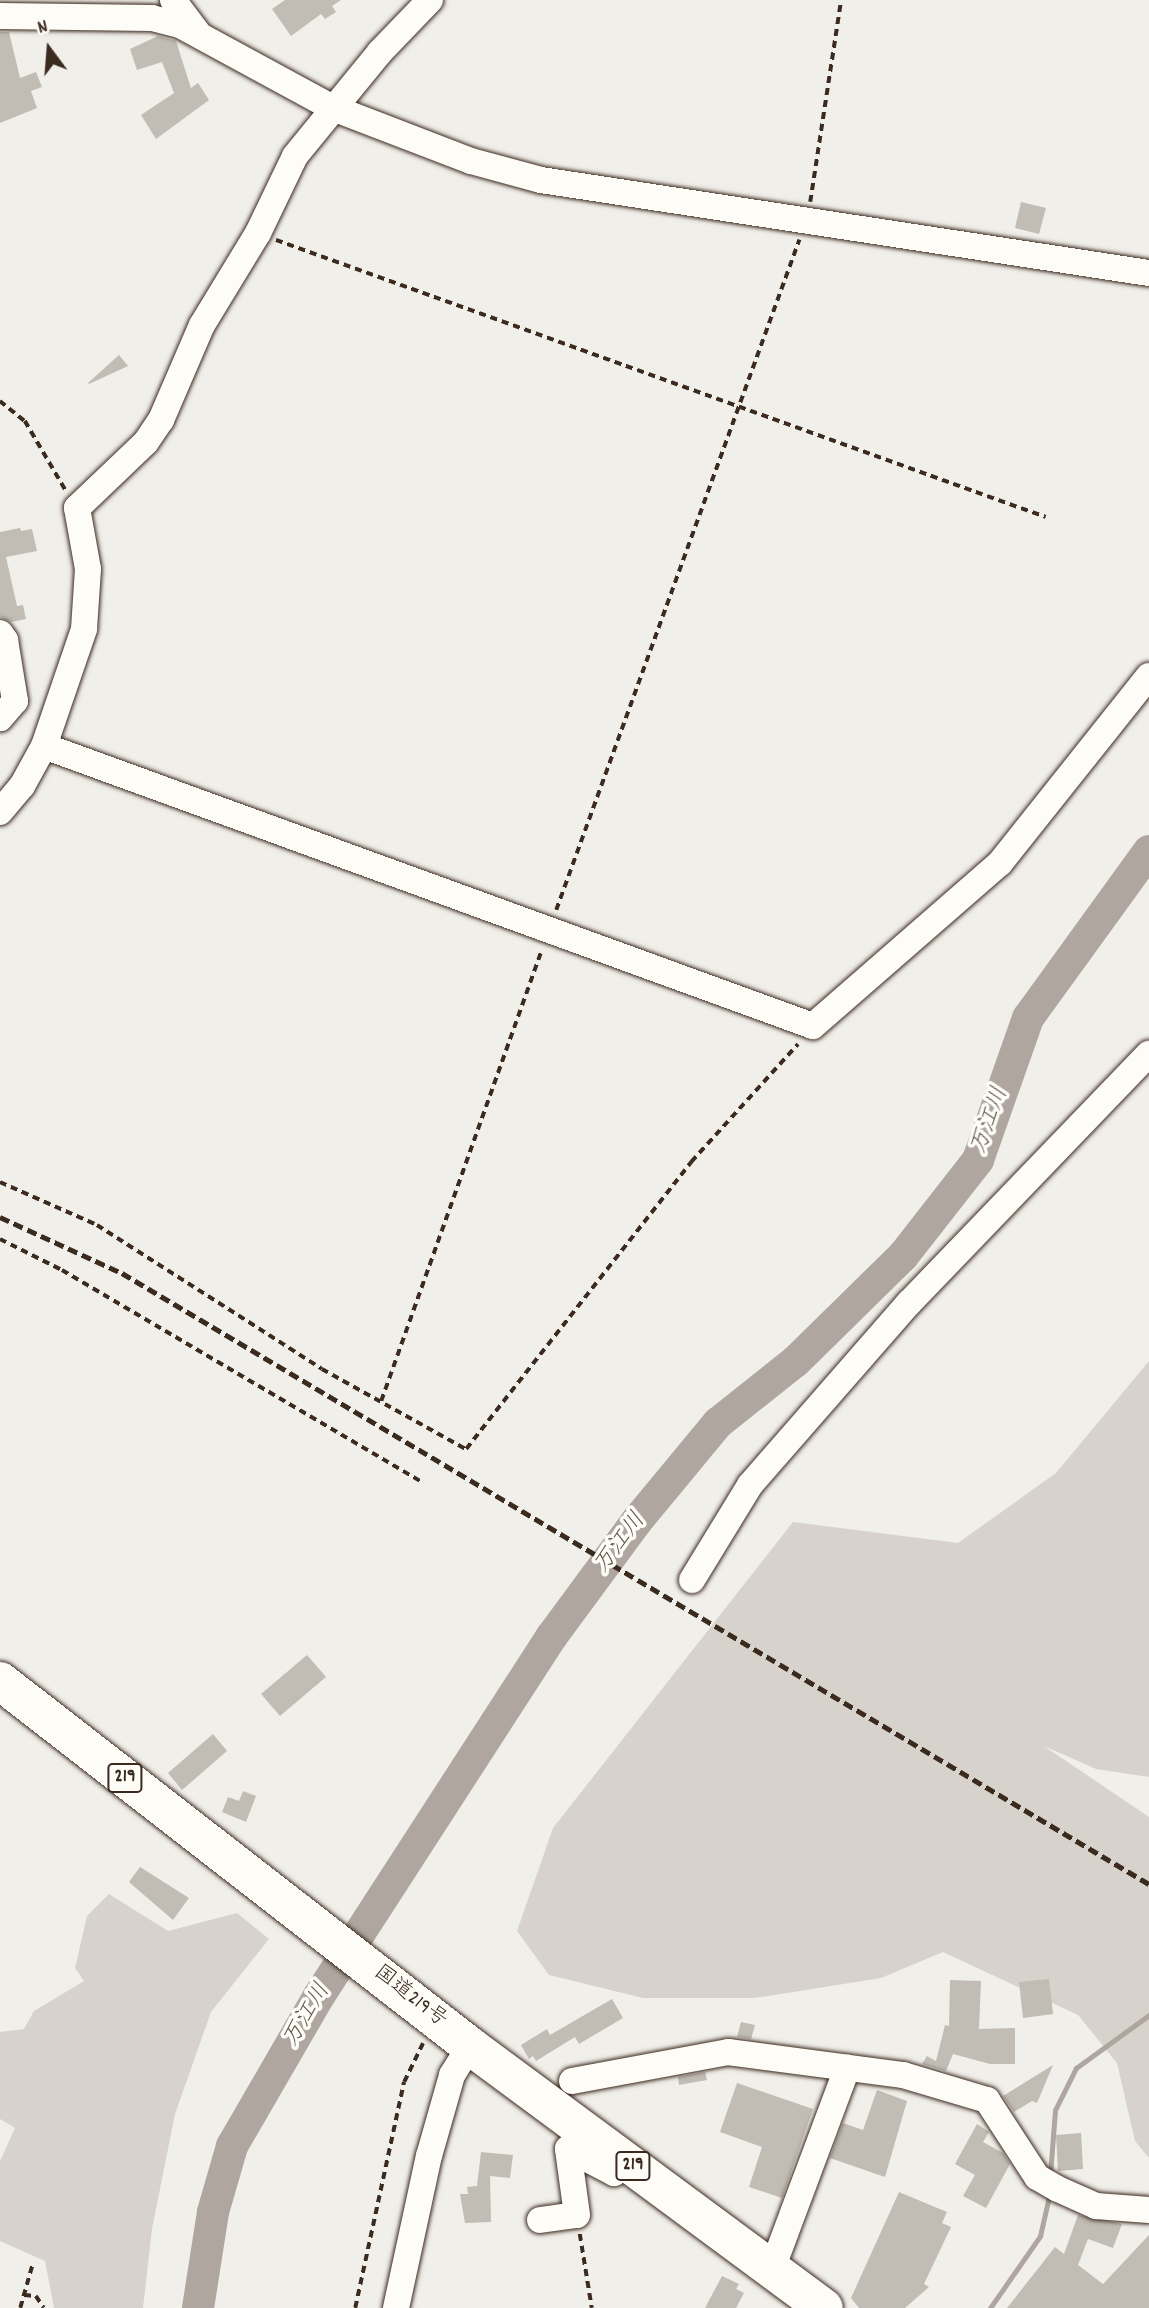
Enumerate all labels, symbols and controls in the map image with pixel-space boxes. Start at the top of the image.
north arrow [14,14,84,84]
text: N [35,14,51,43]
water label: 万江川 [966,1084,1016,1158]
water label: 万江川 [589,1508,653,1580]
road number: 219 [106,1762,144,1794]
street label: 国道219号 [368,1960,452,2034]
water label: 万江川 [278,1979,338,2053]
road number: 219 [614,2150,652,2182]

